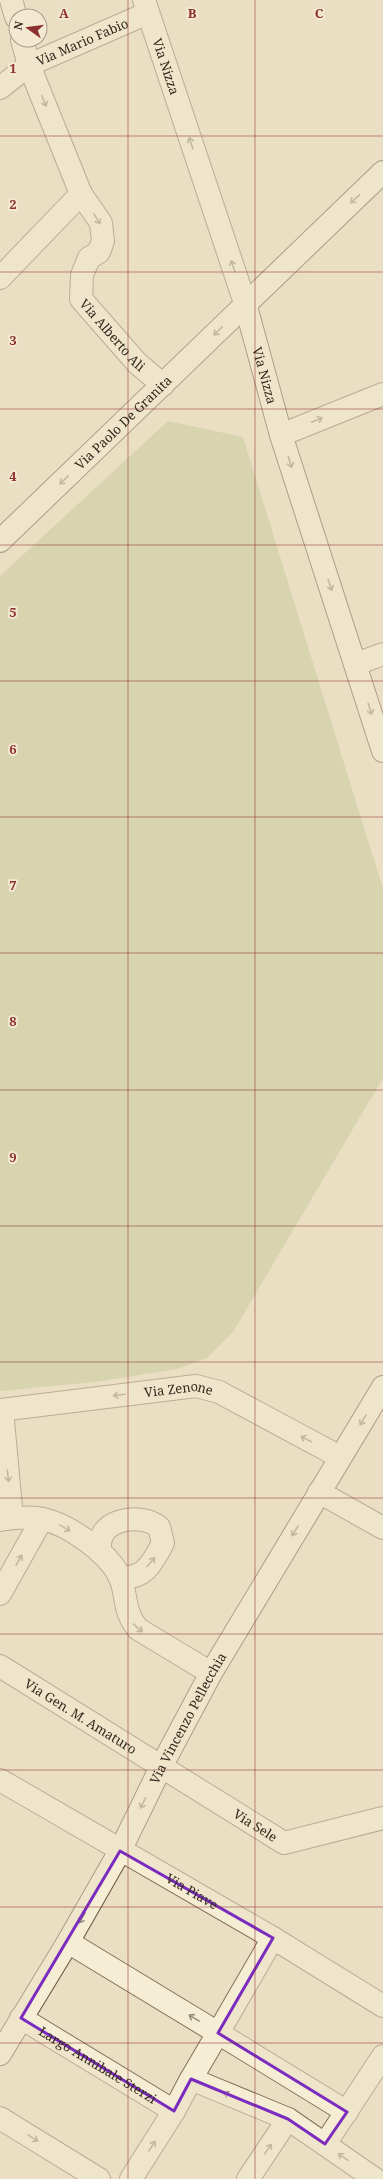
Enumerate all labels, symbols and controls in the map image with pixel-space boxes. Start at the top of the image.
text: A [59,4,69,22]
text: B [188,4,197,22]
text: C [315,4,324,22]
north arrow [8,8,48,48]
street label: Via Mario Fabio [33,14,131,70]
text: N [9,19,26,31]
street label: Via Nizza [148,36,184,97]
text: 1 [9,59,17,77]
one-way arrow [40,95,48,107]
one-way arrow [187,137,194,150]
one-way arrow [350,194,360,204]
text: 2 [9,195,17,213]
one-way arrow [94,213,102,225]
one-way arrow [229,260,236,273]
street label: Via Alberto Ali [76,295,149,375]
one-way arrow [213,326,223,336]
text: 3 [9,331,17,349]
street label: Via Nizza [248,345,281,406]
street label: Via Paolo De Granita [71,371,176,473]
one-way arrow [311,416,323,424]
one-way arrow [287,455,294,468]
text: 4 [9,467,17,485]
one-way arrow [59,475,69,485]
one-way arrow [327,579,335,591]
text: 5 [9,603,17,621]
one-way arrow [367,702,374,715]
text: 6 [9,740,17,758]
text: 7 [9,876,17,894]
text: 8 [9,1012,17,1030]
text: 9 [9,1148,17,1166]
street label: Via Zenone [143,1377,215,1401]
one-way arrow [113,1391,126,1399]
one-way arrow [359,1414,367,1425]
one-way arrow [300,1435,312,1442]
one-way arrow [4,1469,12,1482]
one-way arrow [59,1525,71,1532]
one-way arrow [291,1525,299,1537]
one-way arrow [16,1554,24,1566]
one-way arrow [147,1556,156,1567]
one-way arrow [133,1623,143,1632]
street label: Via Vincenzo Pellecchia [145,1649,230,1787]
street label: Via Gen. M. Amaturo [21,1674,140,1758]
one-way arrow [139,1797,146,1809]
street label: Via Sele [230,1805,281,1846]
street label: Via Piave [163,1869,222,1913]
one-way arrow [78,1912,86,1924]
one-way arrow [188,2014,200,2022]
street label: Largo Annibale Sterzi [36,2022,160,2107]
one-way arrow [224,2090,236,2098]
one-way arrow [27,2135,39,2143]
one-way arrow [148,2141,156,2152]
one-way arrow [264,2144,272,2155]
one-way arrow [337,2153,348,2161]

